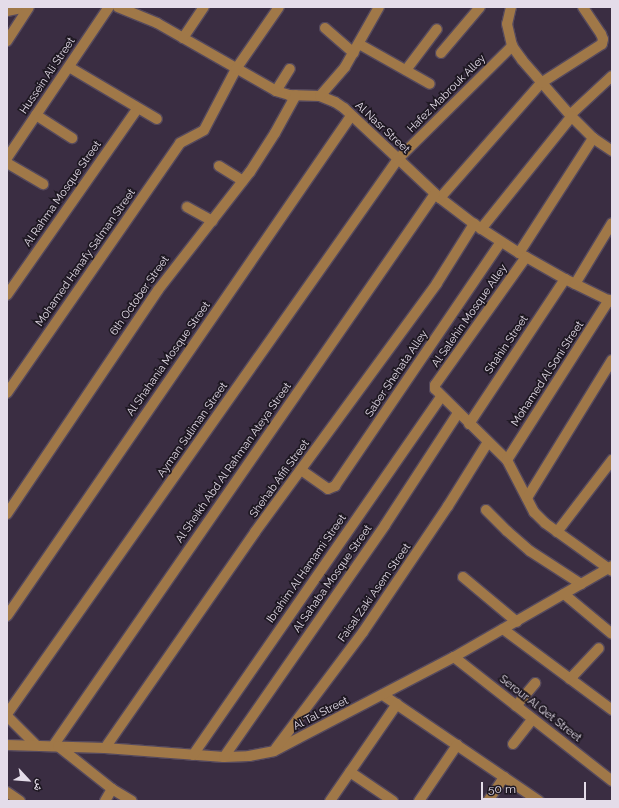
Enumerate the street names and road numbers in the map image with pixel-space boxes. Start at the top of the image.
street label: Hussein Ali Street [18,35,78,117]
street label: Hafez Mabrouk Alley [405,52,489,136]
street label: Al Nasr Street [352,99,412,157]
street label: Al Rahma Mosque Street [21,139,105,249]
street label: Mohamed Hanafy Salman Street [33,187,139,329]
street label: 6th October Street [108,254,172,338]
street label: Al Salehin Mosque Alley [429,262,511,370]
street label: Al Shahania Mosque Street [124,299,214,419]
street label: Shahin Street [483,313,531,377]
street label: Mohamed Al Soni Street [509,319,587,429]
street label: Saber Shehata Alley [363,328,431,420]
street label: Ayman Suliman Street [155,380,231,480]
street label: Al Sheikh Abd Al Rahman Ateya Street [173,380,295,546]
street label: Shehab Afifi Street [247,437,313,521]
street label: Ibrahim Al Hamami Street [264,512,350,626]
street label: Al Sahaba Mosque Street [291,523,375,635]
street label: Faisal Zaki Asem Street [336,541,414,645]
street label: Serour Al Qet Street [496,673,584,745]
street label: Al Tal Street [291,694,351,734]

